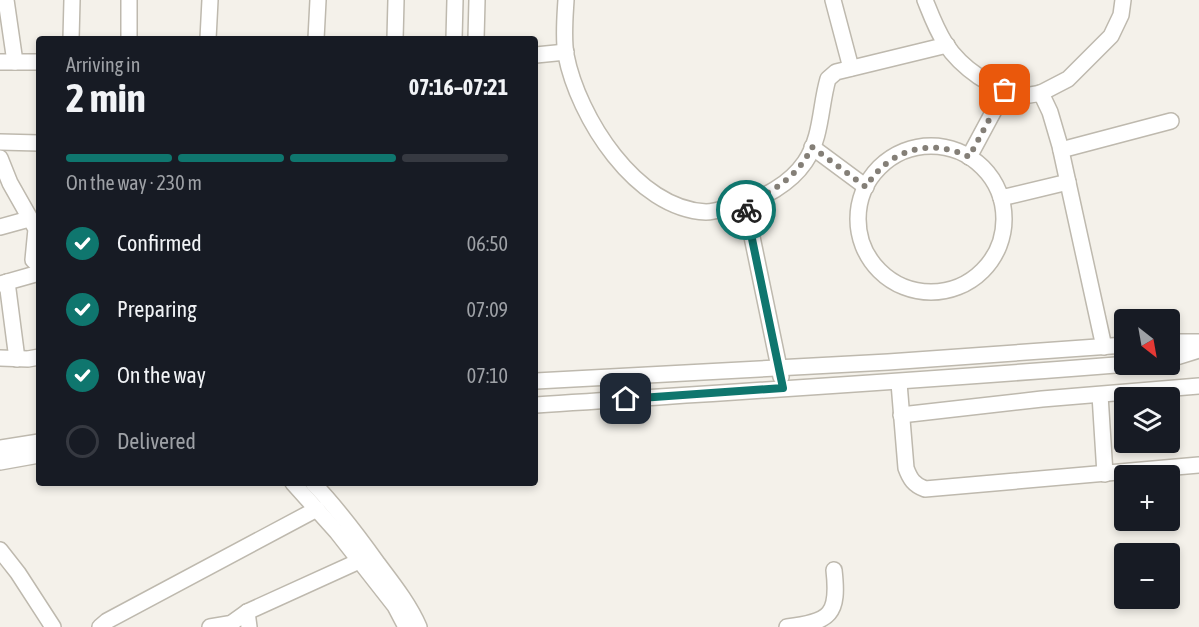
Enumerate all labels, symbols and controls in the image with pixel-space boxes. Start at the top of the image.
text: Arriving in [66,53,140,76]
pin [979,64,1030,115]
icon: bag [988,73,1021,106]
text: 07:16–07:21 [409,74,508,100]
text: 2 min [66,76,146,120]
text: On the way · 230 m [66,171,202,194]
courier [716,180,776,240]
icon: bike [730,194,763,227]
icon: check [66,227,99,260]
text: Confirmed [117,230,202,256]
text: 06:50 [467,232,508,255]
icon: check [66,293,99,326]
text: Preparing [117,296,197,322]
text: 07:09 [466,298,508,321]
north arrow [1114,309,1180,375]
map controls [1114,309,1180,609]
icon: check [66,359,99,392]
text: On the way [117,362,206,388]
text: 07:10 [467,364,508,387]
pin [600,373,651,424]
icon: home [609,382,642,415]
button: layers [1114,387,1180,453]
text: Delivered [117,428,196,454]
button: + [1114,465,1180,531]
button: − [1114,543,1180,609]

